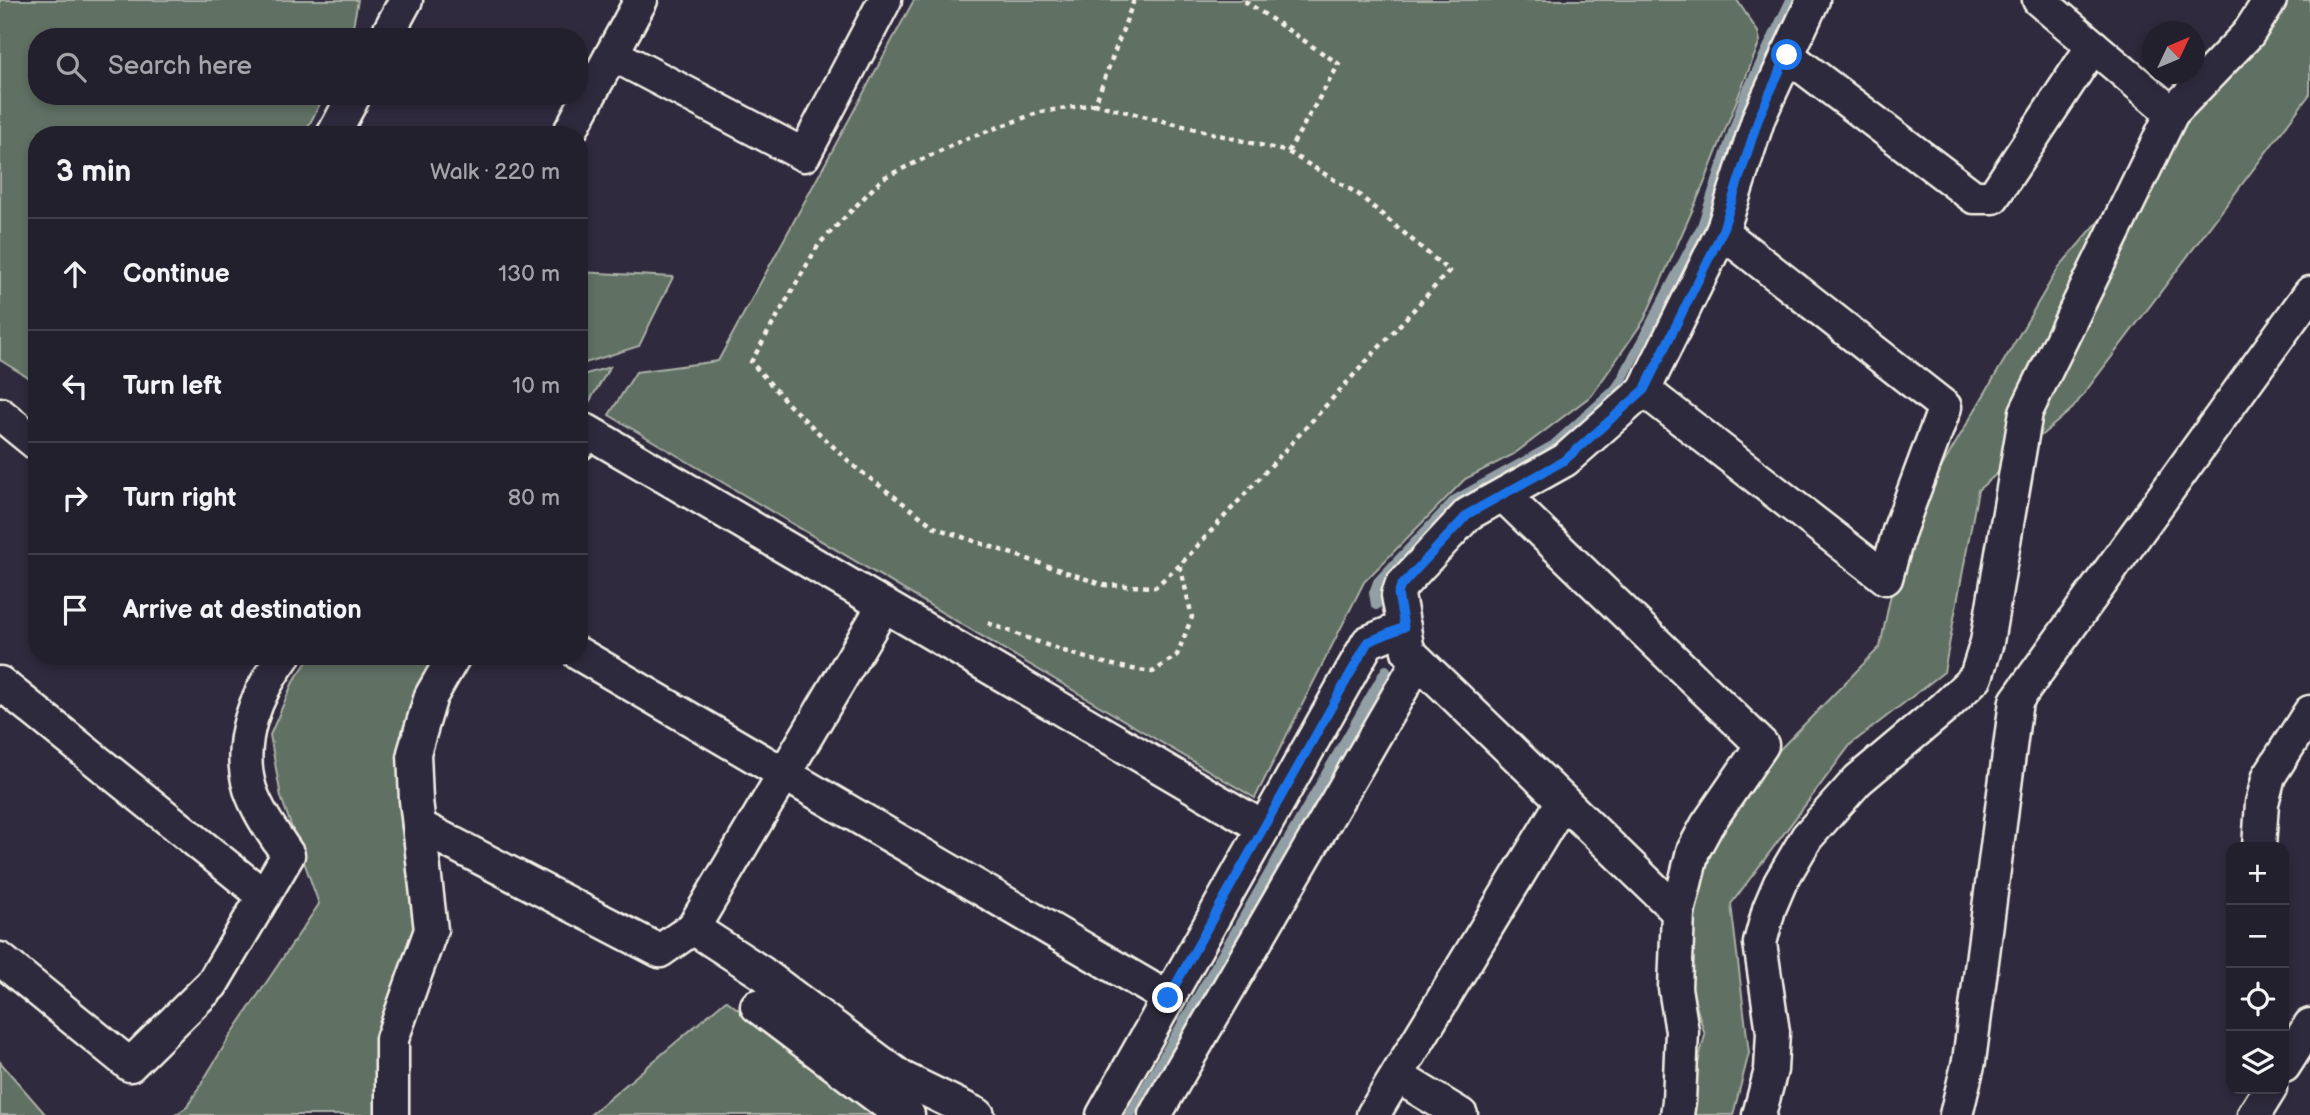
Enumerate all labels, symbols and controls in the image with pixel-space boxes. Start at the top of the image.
north arrow [2142,21,2205,84]
search box [28,28,588,105]
route start [1771,39,1802,70]
icon: search [52,48,90,86]
text: Search here [108,51,252,82]
text: 3 min [56,154,131,190]
text: Walk · 220 m [430,158,560,186]
icon: ahead [56,255,94,293]
text: Continue [123,259,230,290]
text: 130 m [498,260,560,288]
icon: left [56,367,94,405]
text: Turn left [123,371,222,402]
text: 10 m [512,372,560,400]
icon: right [56,479,94,517]
text: Turn right [123,483,236,514]
text: 80 m [508,484,560,512]
icon: arrive [56,591,94,629]
text: Arrive at destination [123,595,362,626]
map controls [2226,842,2289,1094]
button: + [2226,842,2289,905]
button: − [2226,905,2289,968]
button: locate [2226,968,2289,1031]
route end [1152,982,1183,1013]
button: layers [2226,1031,2289,1094]

